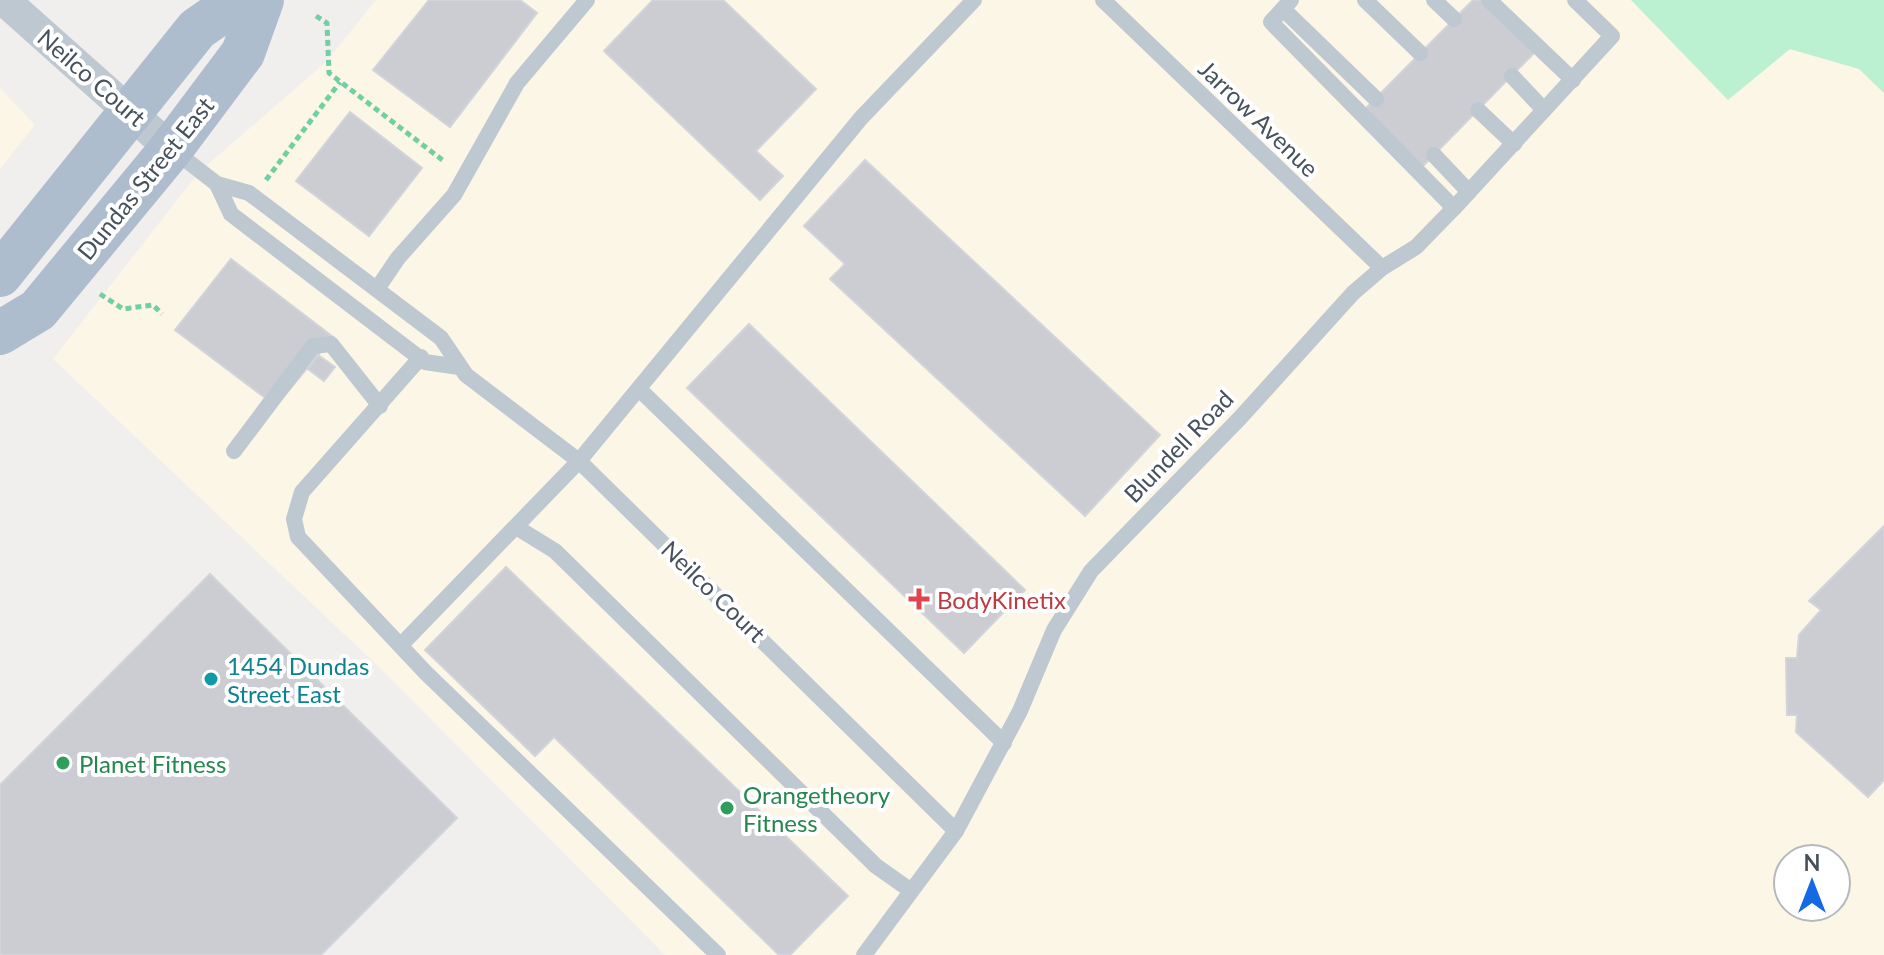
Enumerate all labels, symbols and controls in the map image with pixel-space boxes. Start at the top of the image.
street label: Neilco Court [32,22,152,132]
street label: Jarrow Avenue [1193,54,1325,182]
street label: Dundas Street East [71,91,220,265]
street label: Blundell Road [1117,384,1239,508]
street label: Neilco Court [656,534,772,648]
place label: BodyKinetix [937,585,1066,614]
marker: BodyKinetix [908,588,930,610]
place label: 1454 Dundas Street East [227,651,369,708]
marker: 1454 Dundas Street East [202,670,220,688]
place label: Planet Fitness [79,749,226,778]
marker: Planet Fitness [54,754,72,772]
place label: Orangetheory Fitness [743,780,891,837]
marker: Orangetheory Fitness [718,799,736,817]
north arrow [1772,843,1852,923]
text: N [1804,849,1820,876]

